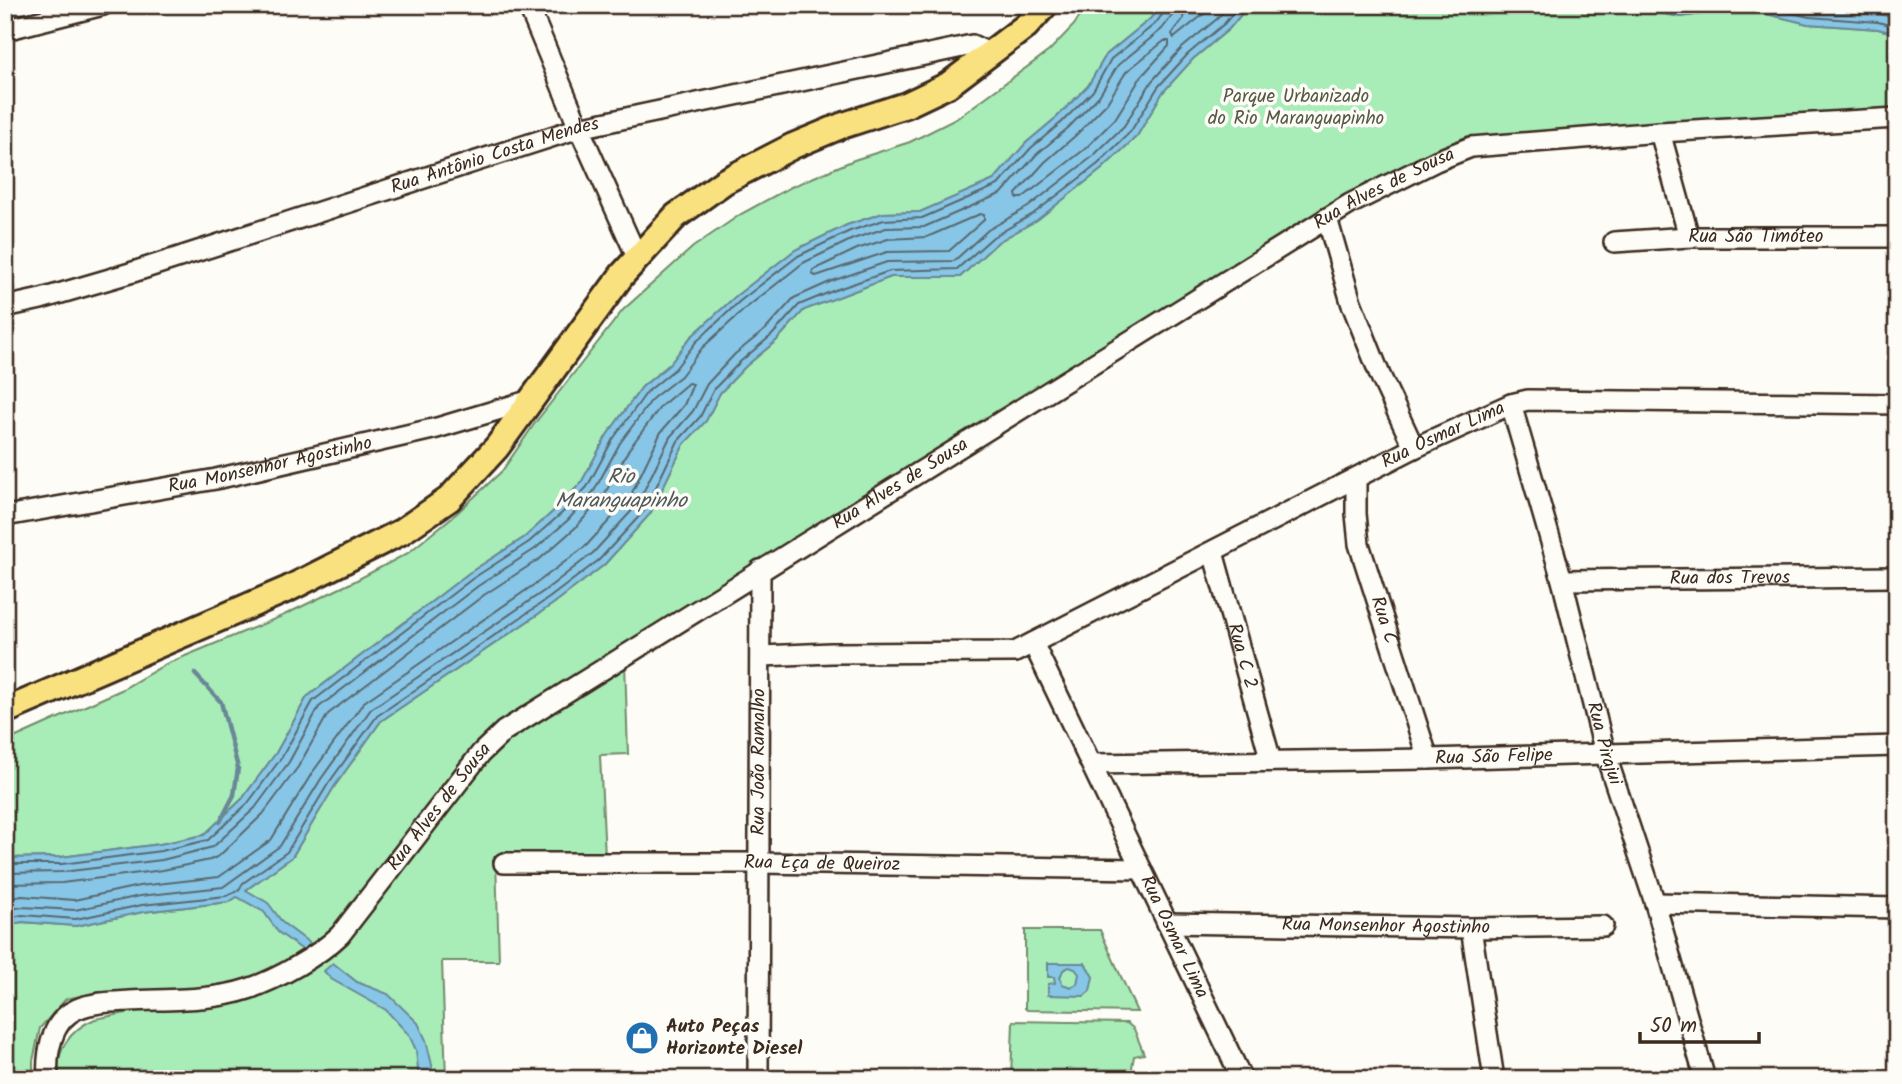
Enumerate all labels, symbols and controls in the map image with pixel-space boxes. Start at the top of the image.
park label: Parque Urbanizado do Rio Maranguapinho [1208,82,1384,134]
street label: Rua Antônio Costa Mendes [387,109,602,203]
street label: Rua Alves de Sousa [1308,140,1459,238]
street label: Rua São Timóteo [1688,222,1823,252]
street label: Rua Osmar Lima [1376,394,1510,477]
street label: Rua Monsenhor Agostinho [166,428,375,502]
street label: Rua Alves de Sousa [826,430,974,538]
water label: Rio Maranguapinho [555,461,688,518]
street label: Rua dos Trevos [1670,563,1790,594]
street label: Rua C [1362,593,1405,648]
street label: Rua C 2 [1218,620,1265,692]
street label: Rua João Ramalho [744,688,775,836]
street label: Rua Pirajui [1578,699,1630,791]
street label: Rua Alves de Sousa [380,735,498,878]
street label: Rua São Felipe [1435,741,1553,774]
street label: Rua Eça de Queiroz [744,848,900,880]
street label: Rua Osmar Lima [1132,870,1216,1004]
street label: Rua Monsenhor Agostinho [1282,910,1490,943]
scale bar [1640,1000,1758,1044]
text: 50 m [1650,1010,1697,1043]
place label: Auto Peças Horizonte Diesel [666,1012,803,1064]
shop icon: Auto Peças Horizonte Diesel [623,1019,661,1057]

